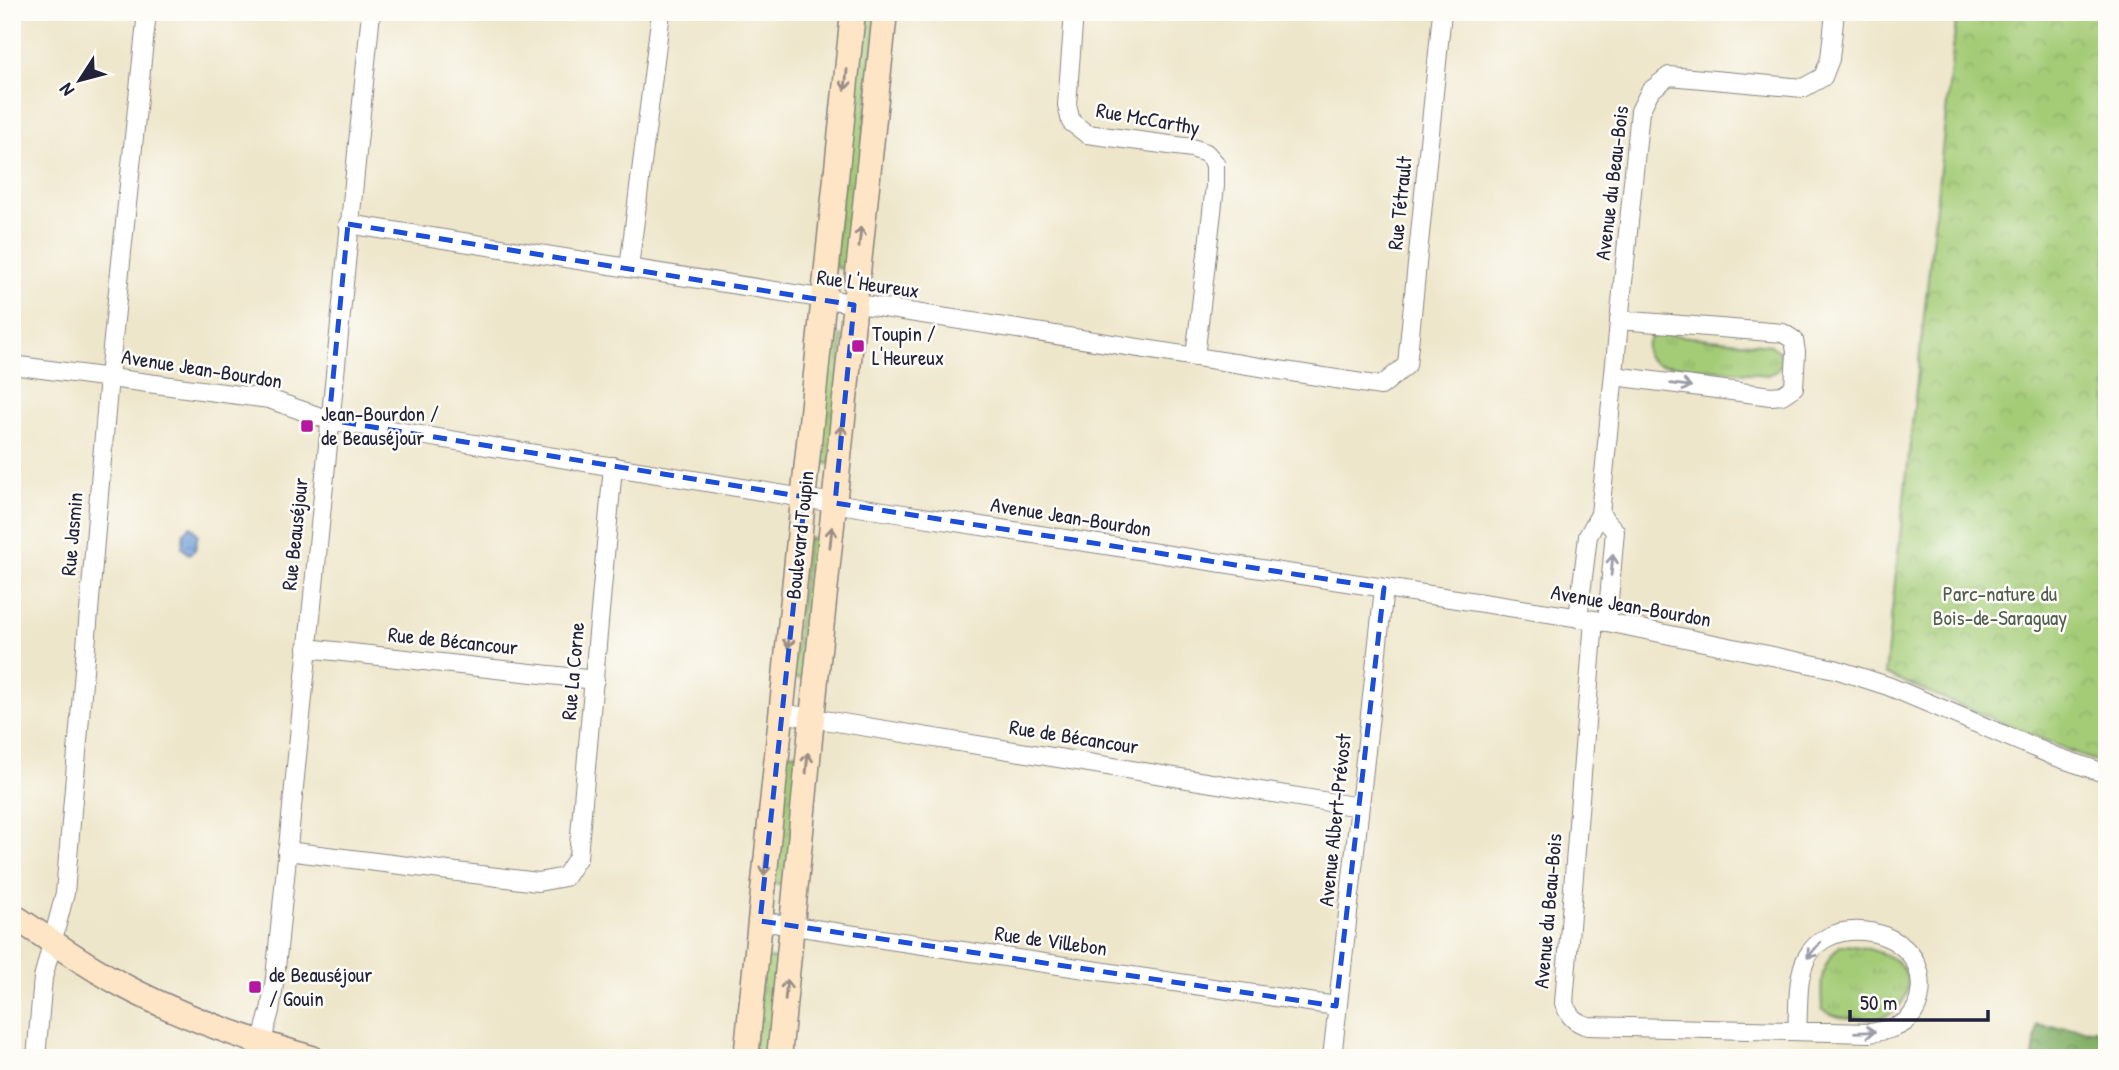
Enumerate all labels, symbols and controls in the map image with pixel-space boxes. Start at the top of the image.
north arrow [46,46,116,116]
one-way arrow [839,68,852,91]
text: N [53,78,80,102]
street label: Rue McCarthy [1094,95,1202,142]
street label: Avenue du Beau-Bois [1588,104,1635,262]
street label: Rue Tétrault [1380,154,1419,251]
one-way arrow [854,226,867,249]
street label: Rue L'Heureux [815,262,921,305]
place label: Toupin / L'Heureux [872,319,944,372]
marker: Toupin / L'Heureux [850,338,866,354]
street label: Avenue Jean-Bourdon [120,342,284,396]
one-way arrow [1669,378,1692,391]
place label: Jean-Bourdon / de Beauséjour [321,399,439,452]
marker: Jean-Bourdon / de Beauséjour [299,418,315,434]
one-way arrow [835,424,848,447]
street label: Boulevard Toupin [778,469,821,601]
street label: Rue Beauséjour [274,476,315,592]
street label: Avenue Jean-Bourdon [989,490,1153,544]
street label: Rue Jasmin [53,491,90,577]
one-way arrow [825,526,838,549]
one-way arrow [1606,554,1619,577]
street label: Avenue Jean-Bourdon [1549,577,1713,634]
park label: Parc-nature du Bois-de-Saraguay [1933,579,2067,632]
street label: Rue de Bécancour [387,619,519,662]
street label: Rue La Corne [554,621,591,721]
one-way arrow [782,627,795,649]
street label: Rue de Bécancour [1007,712,1141,761]
street label: Avenue Albert-Prévost [1311,731,1358,908]
one-way arrow [801,753,814,775]
street label: Avenue du Beau-Bois [1526,832,1569,990]
one-way arrow [759,853,772,875]
street label: Rue de Villebon [993,918,1109,963]
one-way arrow [1806,941,1821,959]
place label: de Beauséjour / Gouin [269,960,372,1013]
marker: de Beauséjour / Gouin [247,979,263,995]
one-way arrow [780,979,793,1002]
scale bar [1850,979,1988,1023]
text: 50 m [1860,988,1897,1017]
one-way arrow [1853,1026,1876,1039]

